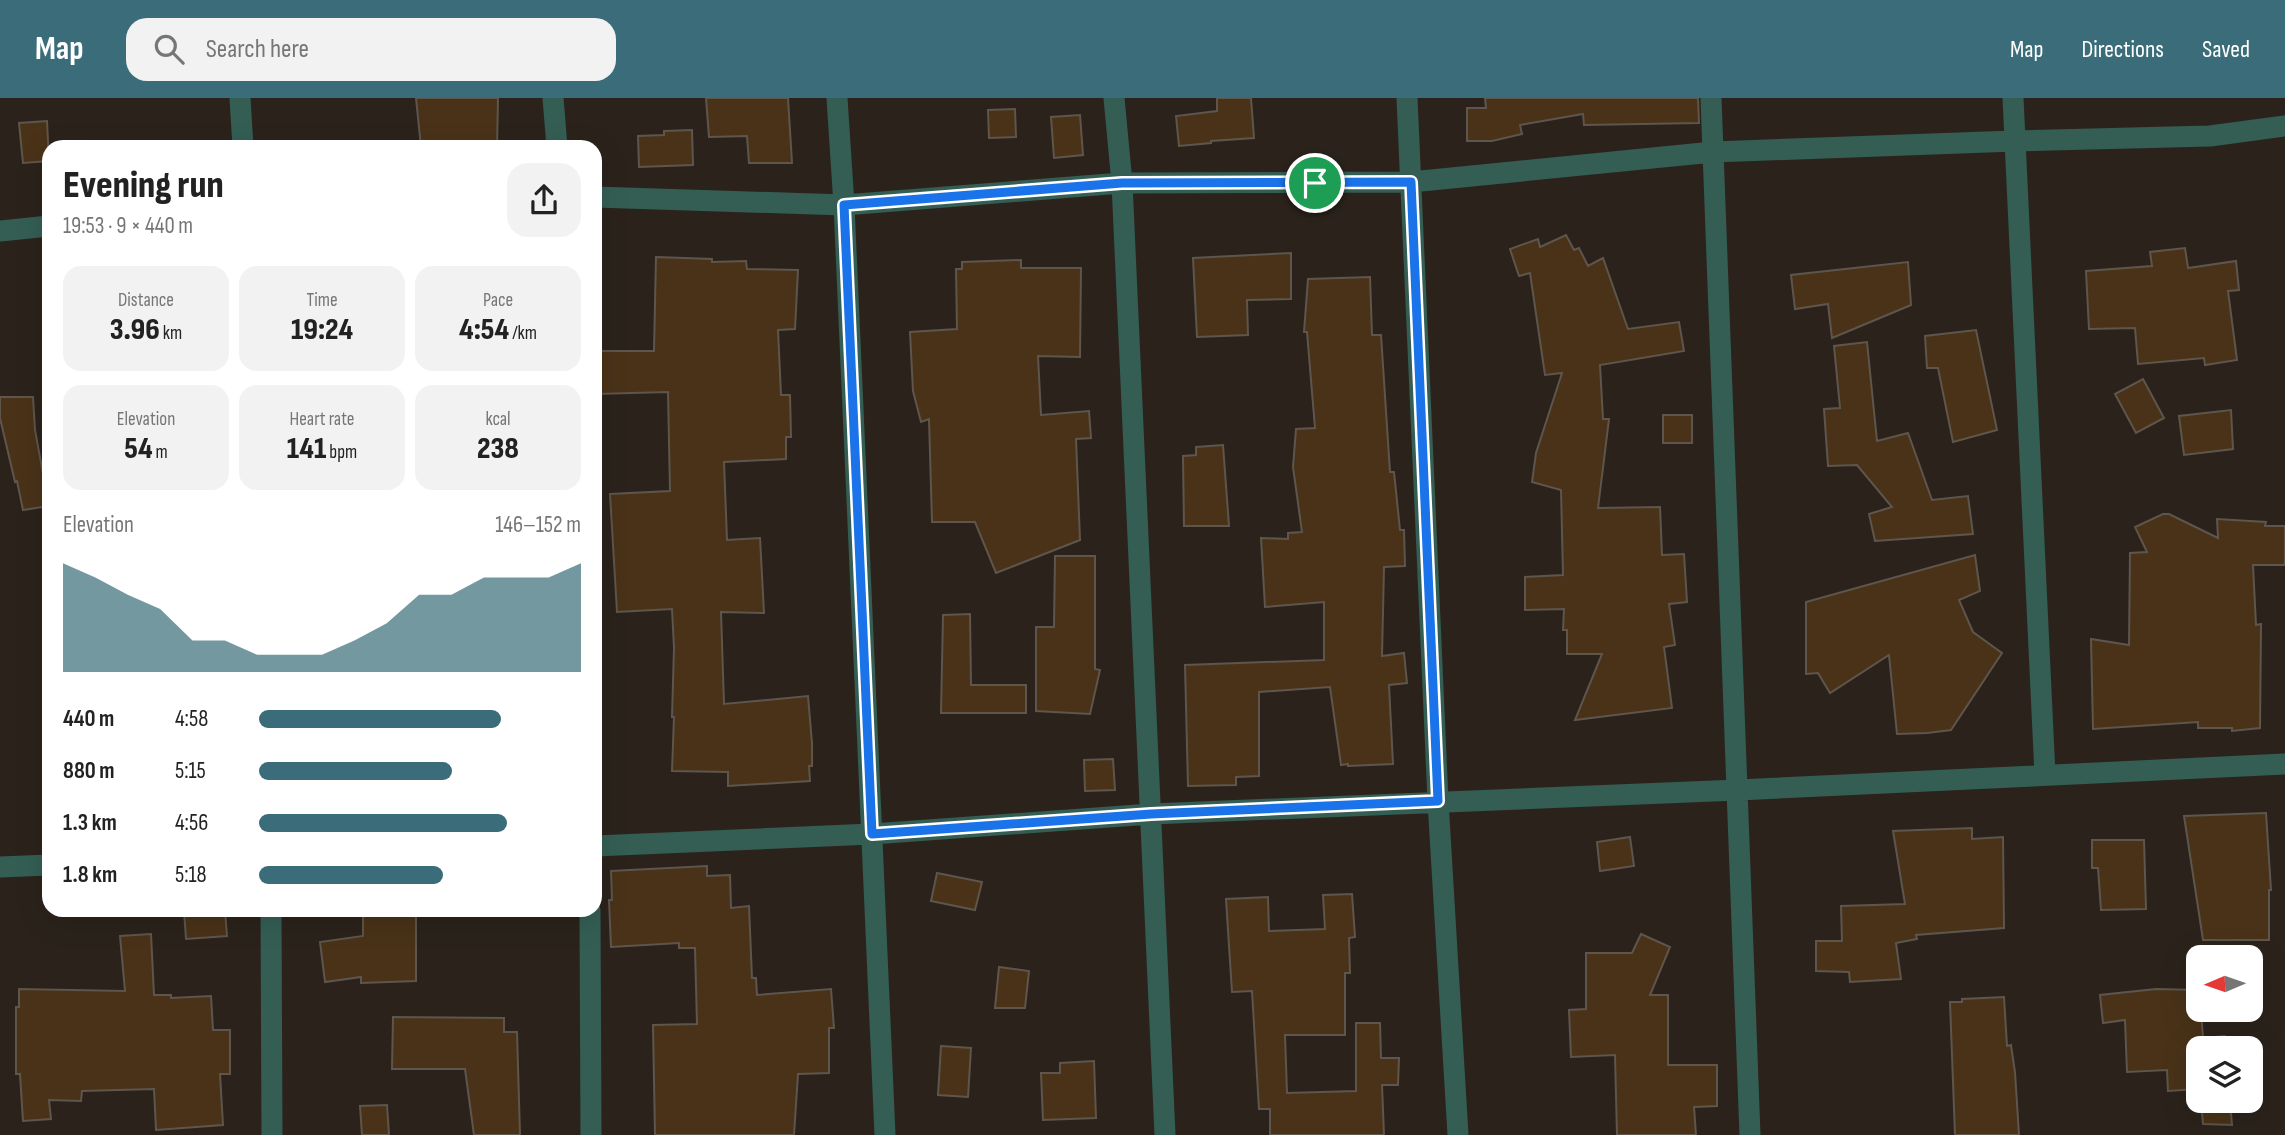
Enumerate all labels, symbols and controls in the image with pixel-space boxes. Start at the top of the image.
search box [126,18,616,81]
text: Map [35,29,84,69]
icon: search [150,30,188,68]
text: Search here [206,34,309,65]
text: Map [2010,35,2043,64]
text: Directions [2081,35,2164,64]
text: Saved [2202,35,2250,64]
pin [1285,153,1345,213]
text: Evening run [63,163,224,208]
button: share [507,163,581,237]
icon: arrive [1296,164,1334,202]
text: 19:53 · 9 × 440 m [63,212,193,240]
text: Distance [118,289,174,312]
text: Time [306,289,338,312]
text: Pace [483,289,513,312]
text: 3.96 [110,312,160,348]
text: 19:24 [291,312,353,348]
text: 4:54 [459,312,509,348]
text: km [160,322,182,345]
text: /km [509,322,537,345]
text: Elevation [117,408,175,431]
text: Heart rate [290,408,354,431]
text: kcal [485,408,511,431]
text: 54 [124,431,153,467]
text: 141 [287,431,326,467]
text: 238 [477,431,519,467]
text: m [153,441,168,464]
text: bpm [326,441,357,464]
text: Elevation [63,511,134,539]
text: 146–152 m [495,511,581,539]
text: 440 m [63,705,114,733]
text: 4:58 [175,705,208,733]
text: 880 m [63,757,115,785]
text: 5:15 [175,757,206,785]
text: 1.3 km [63,809,117,837]
text: 4:56 [175,809,208,837]
text: 1.8 km [63,861,117,889]
text: 5:18 [175,861,207,889]
north arrow [2186,945,2263,1022]
map controls [2186,945,2263,1113]
button: layers [2186,1036,2263,1113]

